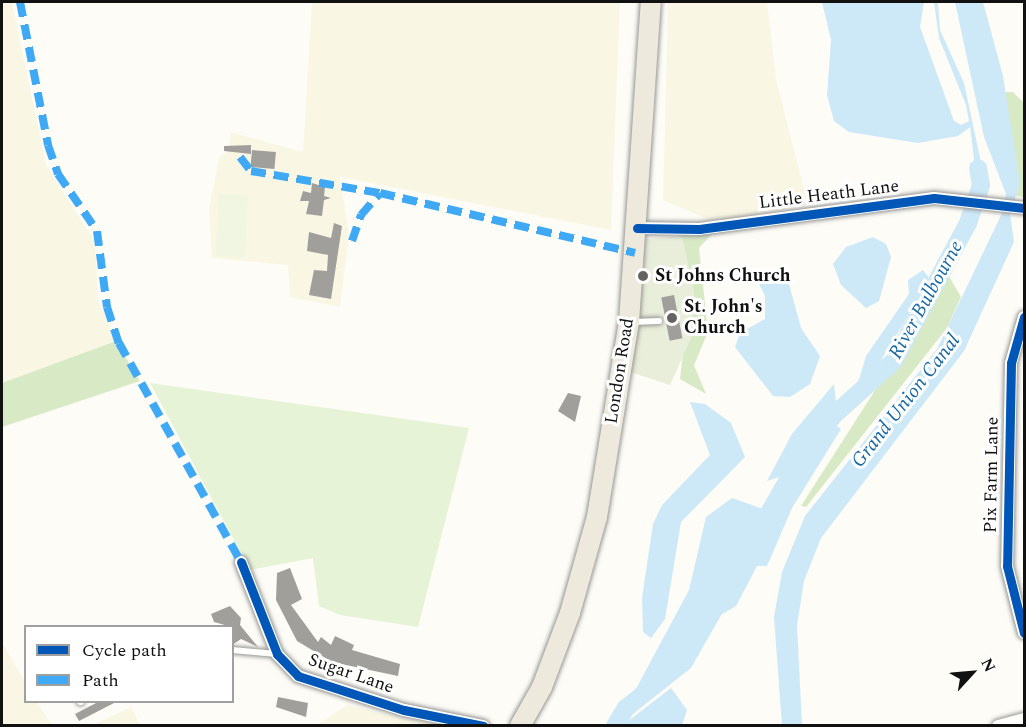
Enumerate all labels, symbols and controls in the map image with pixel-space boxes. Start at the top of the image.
street label: Little Heath Lane [758,176,900,214]
water label: River Bulbourne [884,237,968,363]
place label: St Johns Church [655,265,791,287]
marker: St Johns Church [636,269,650,283]
place label: St. John's Church [684,297,763,340]
marker: St. John's Church [665,311,679,325]
street label: London Road [601,317,639,425]
water label: Grand Union Canal [846,329,966,473]
street label: Pix Farm Lane [980,417,1004,533]
legend [24,625,234,703]
text: Cycle path [82,637,167,664]
north arrow [942,643,1002,703]
street label: Sugar Lane [305,649,397,699]
text: N [975,654,1002,676]
text: Path [82,667,119,694]

